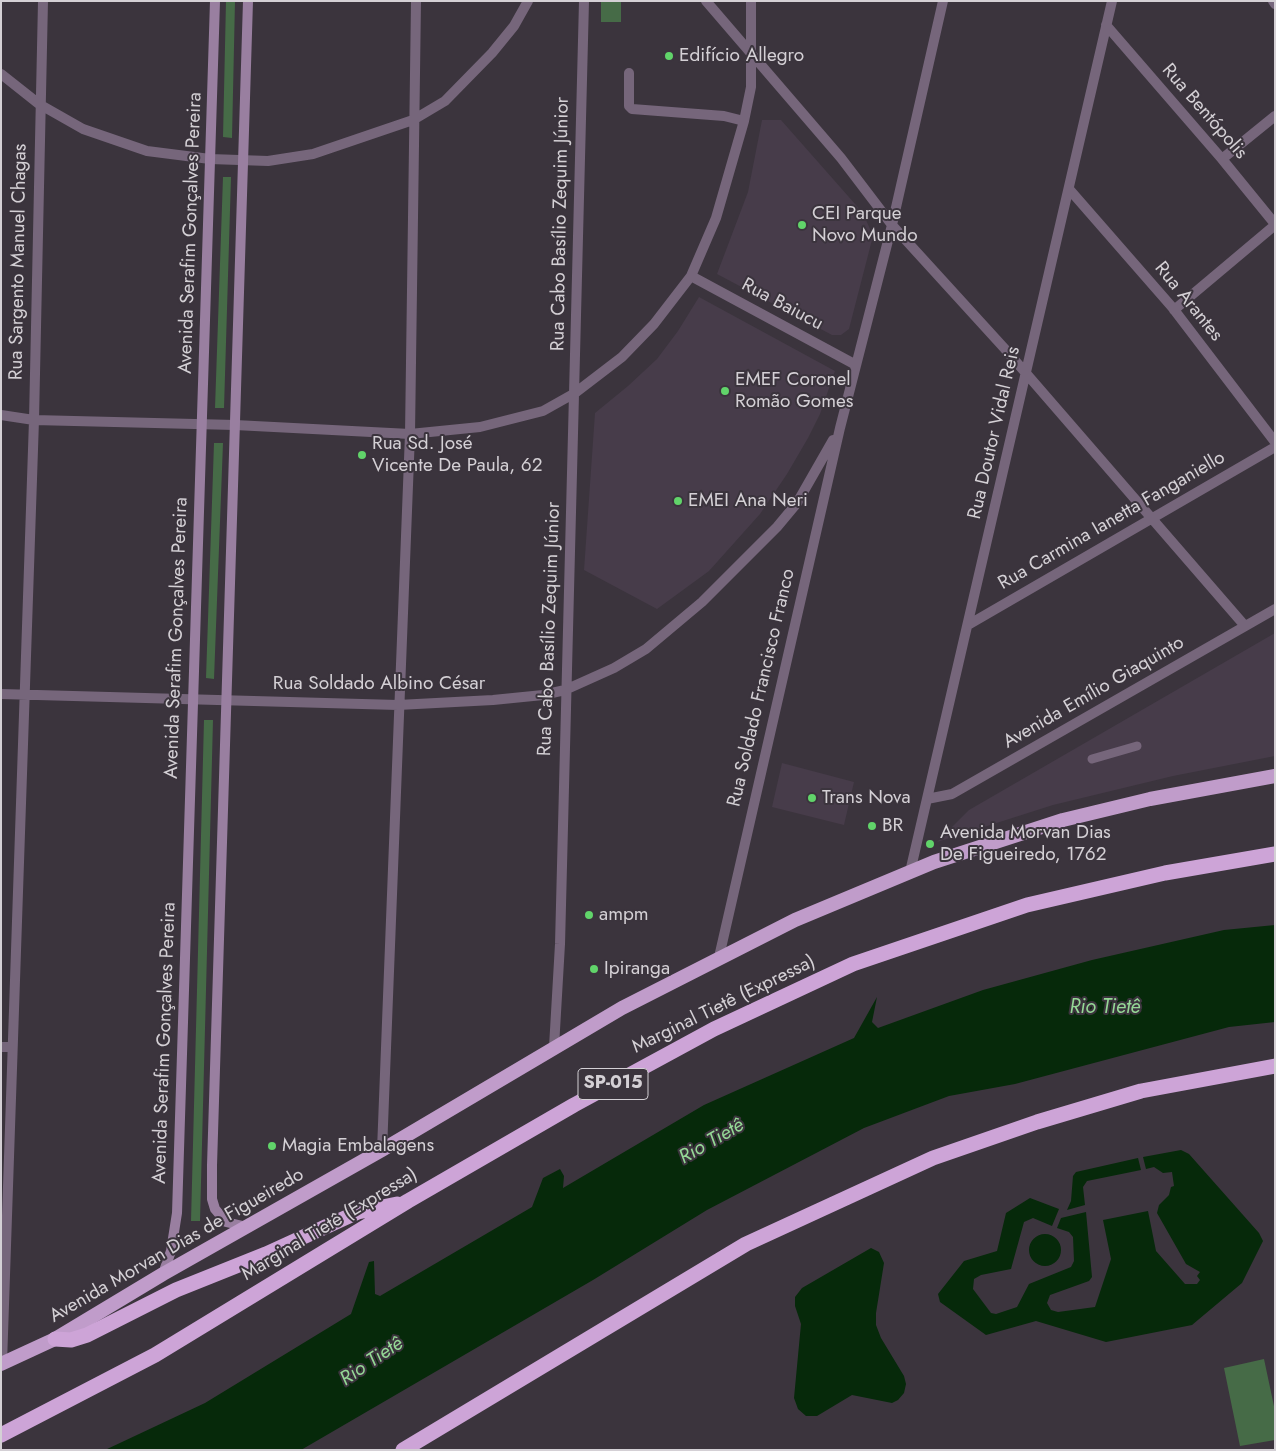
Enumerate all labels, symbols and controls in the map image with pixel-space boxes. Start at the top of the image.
place label: Edifício Allegro [679,45,804,67]
marker: Edifício Allegro [663,50,675,62]
street label: Rua Bentópolis [1156,60,1252,164]
street label: Avenida Serafim Gonçalves Pereira [175,92,207,374]
street label: Rua Cabo Basílio Zequim Júnior [547,97,575,351]
street label: Rua Sargento Manuel Chagas [6,144,32,380]
place label: CEI Parque Novo Mundo [812,203,918,247]
marker: CEI Parque Novo Mundo [796,219,808,231]
street label: Rua Arantes [1149,258,1227,346]
street label: Rua Baiucu [737,274,827,336]
street label: Rua Doutor Vidal Reis [964,344,1026,522]
place label: EMEF Coronel Romão Gomes [735,369,853,413]
marker: EMEF Coronel Romão Gomes [719,385,731,397]
place label: Rua Sd. José Vicente De Paula, 62 [372,433,543,477]
street label: Rua Carmina Ianetta Fanganiello [995,447,1229,595]
marker: Rua Sd. José Vicente De Paula, 62 [356,449,368,461]
place label: EMEI Ana Neri [688,490,808,512]
marker: EMEI Ana Neri [672,495,684,507]
street label: Avenida Serafim Gonçalves Pereira [161,497,193,779]
street label: Rua Cabo Basílio Zequim Júnior [534,501,566,757]
street label: Rua Soldado Francisco Franco [724,567,800,809]
street label: Avenida Emílio Giaquinto [999,632,1189,754]
street label: Rua Soldado Albino César [273,673,485,695]
place label: Trans Nova [822,787,911,809]
marker: Trans Nova [806,792,818,804]
place label: BR [882,815,903,837]
marker: BR [866,820,878,832]
place label: Avenida Morvan Dias De Figueiredo, 1762 [940,822,1111,866]
marker: Avenida Morvan Dias De Figueiredo, 1762 [924,838,936,850]
street label: Avenida Serafim Gonçalves Pereira [149,902,181,1184]
place label: ampm [599,904,649,926]
marker: ampm [583,909,595,921]
street label: Marginal Tietê (Expressa) [629,951,819,1059]
place label: Ipiranga [604,958,670,980]
marker: Ipiranga [588,963,600,975]
water label: Rio Tietê [1069,996,1141,1020]
road number: SP-015 [578,1068,648,1100]
water label: Rio Tietê [675,1114,749,1170]
place label: Magia Embalagens [282,1135,434,1157]
marker: Magia Embalagens [266,1140,278,1152]
street label: Avenida Morvan Dias de Figueiredo [46,1164,308,1328]
street label: Marginal Tietê (Expressa) [238,1164,422,1286]
water label: Rio Tietê [336,1332,408,1392]

